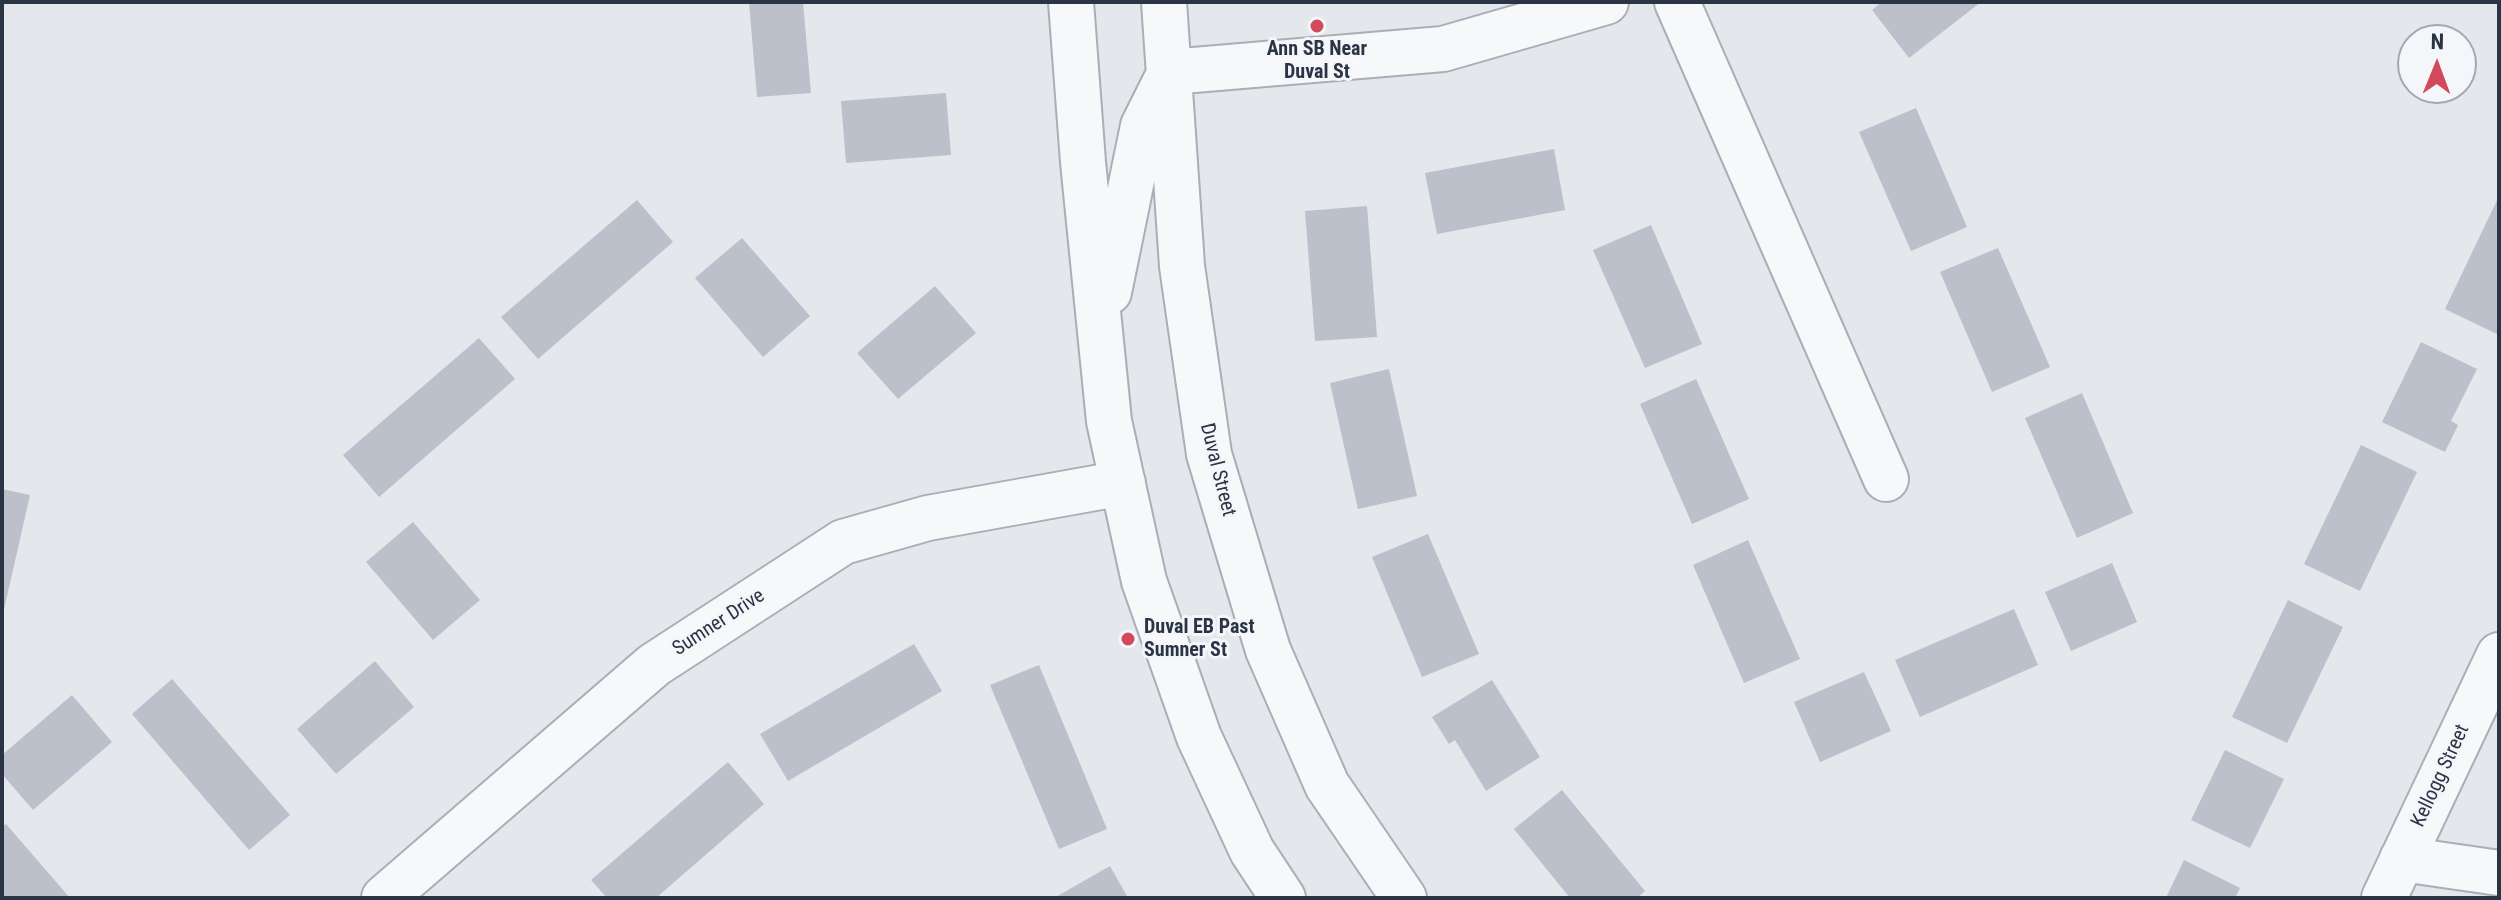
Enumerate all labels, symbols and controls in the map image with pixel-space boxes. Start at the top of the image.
marker: Ann SB Near Duval St [1308,17,1326,35]
north arrow [2397,24,2477,104]
text: N [2430,29,2444,54]
place label: Ann SB Near Duval St [1267,38,1367,85]
street label: Duval Street [1194,421,1240,519]
street label: Sumner Drive [669,584,769,662]
place label: Duval EB Past Sumner St [1144,616,1255,663]
marker: Duval EB Past Sumner St [1119,630,1137,648]
street label: Kellogg Street [2407,721,2475,831]

